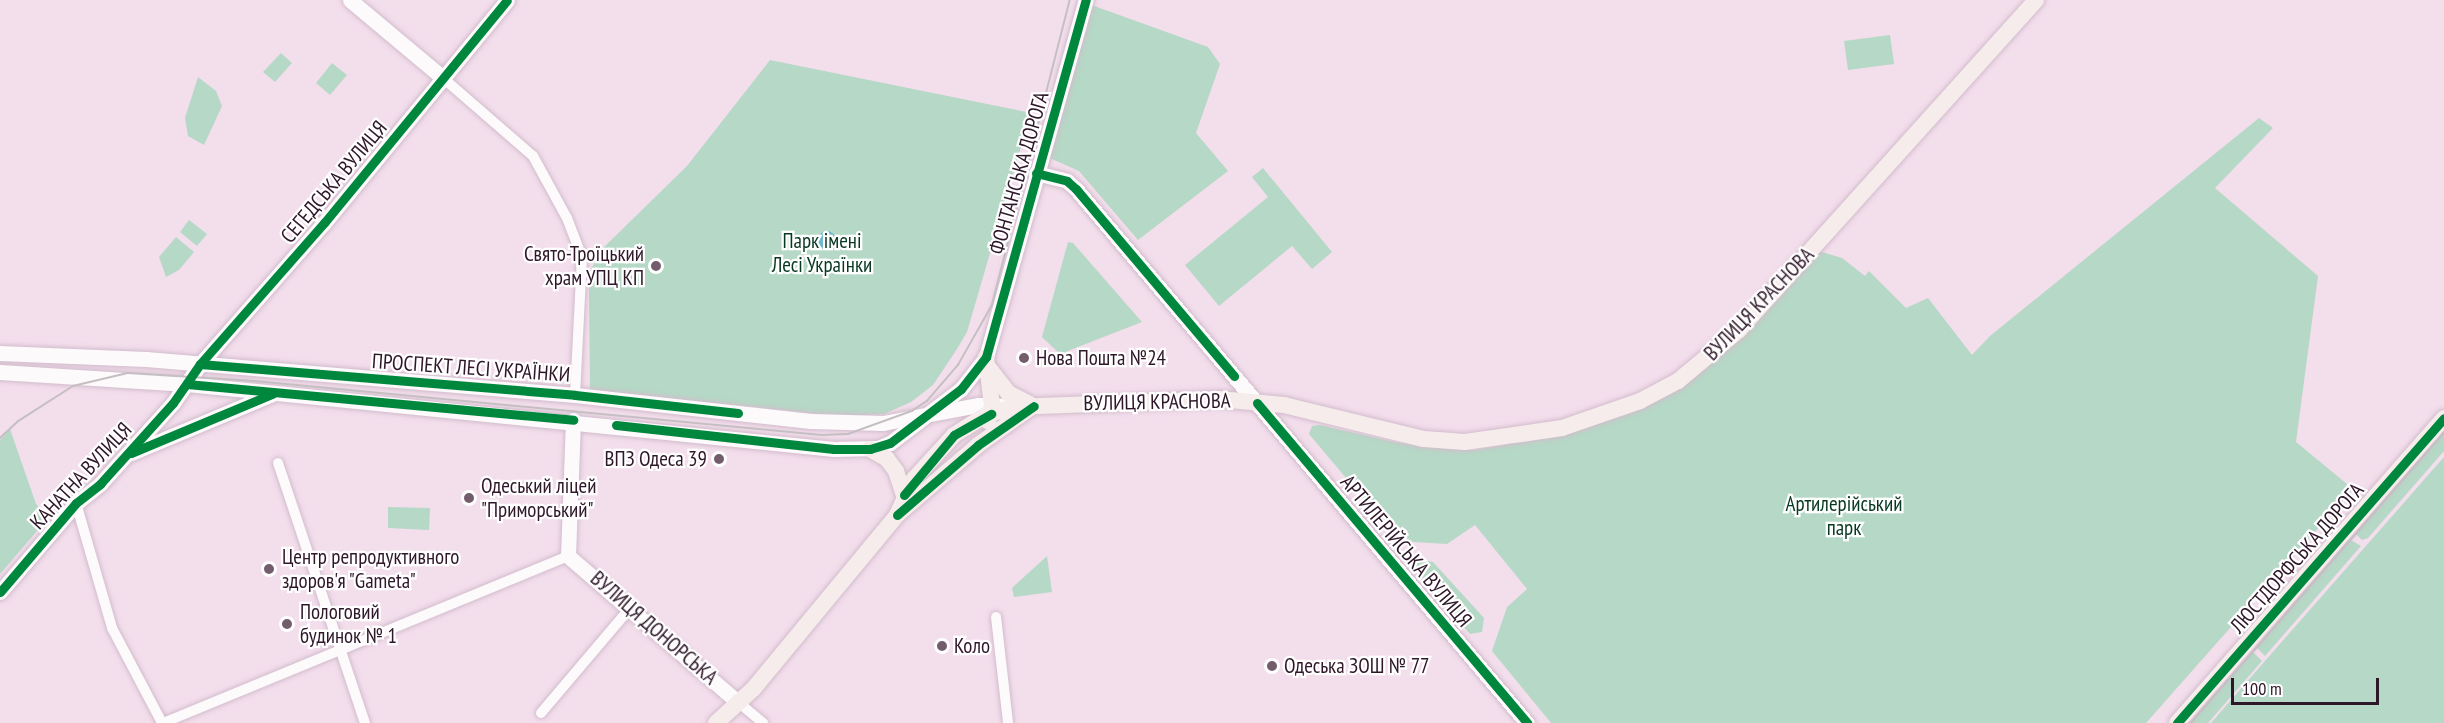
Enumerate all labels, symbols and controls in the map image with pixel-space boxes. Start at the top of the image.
street label: ФОНТАНСЬКА ДОРОГА [984,88,1054,258]
street label: СЕГЕДСЬКА ВУЛИЦЯ [275,116,393,248]
park label: Парк імені Лесі Українки [771,228,873,278]
place label: Свято-Троїцький храм УПЦ КП [524,241,644,291]
street label: ВУЛИЦЯ КРАСНОВА [1699,242,1819,366]
marker: Свято-Троїцький храм УПЦ КП [649,259,663,273]
place label: Нова Пошта №24 [1036,345,1166,371]
street label: ПРОСПЕКТ ЛЕСІ УКРАЇНКИ [370,348,572,388]
marker: Нова Пошта №24 [1017,351,1031,365]
street label: ВУЛИЦЯ КРАСНОВА [1083,388,1231,416]
street label: КАНАТНА ВУЛИЦЯ [25,417,137,535]
place label: ВПЗ Одеса 39 [605,446,707,472]
marker: ВПЗ Одеса 39 [712,452,726,466]
street label: АРТИЛЕРІЙСЬКА ВУЛИЦЯ [1335,470,1477,632]
place label: Одеський ліцей "Приморський" [481,473,596,523]
street label: ЛЮСТДОРФСЬКА ДОРОГА [2225,477,2369,639]
marker: Одеський ліцей "Приморський" [462,491,476,505]
park label: Артилерійський парк [1786,491,1902,541]
place label: Центр репродуктивного здоров'я "Gameta" [282,544,459,594]
marker: Центр репродуктивного здоров'я "Gameta" [260,560,278,578]
street label: ВУЛИЦЯ ДОНОРСЬКА [585,566,723,690]
place label: Пологовий будинок № 1 [300,599,397,649]
marker: Пологовий будинок № 1 [278,615,296,633]
place label: Коло [954,633,990,659]
marker: Коло [935,639,949,653]
place label: Одеська ЗОШ № 77 [1284,653,1430,679]
marker: Одеська ЗОШ № 77 [1265,659,1279,673]
scale bar [2234,666,2382,704]
text: 100 m [2242,677,2282,700]

